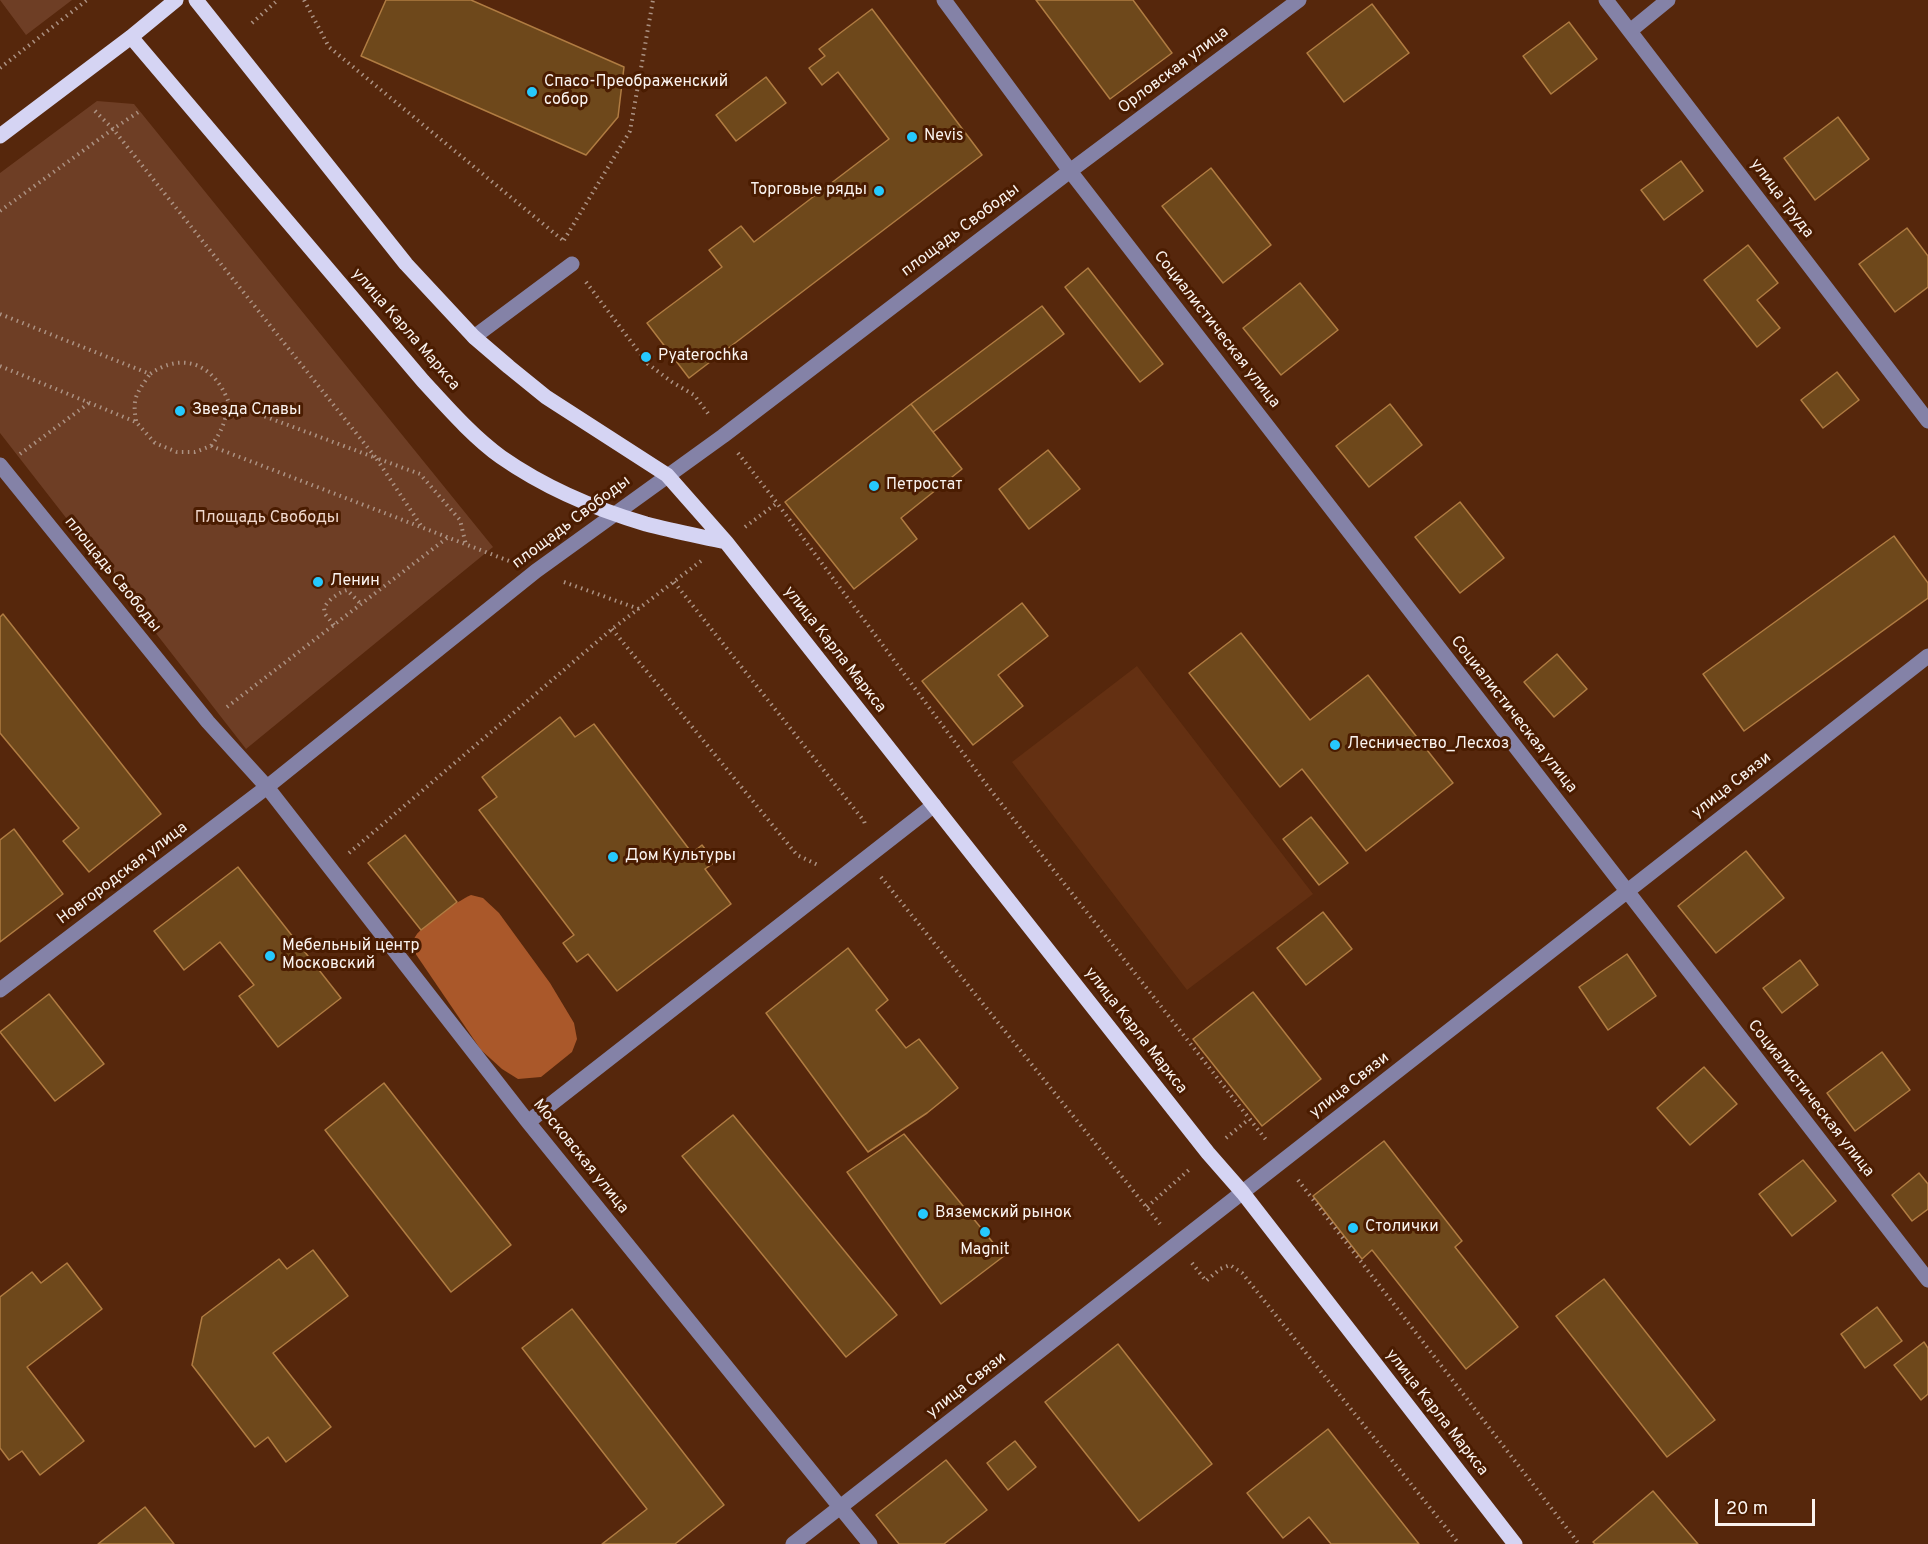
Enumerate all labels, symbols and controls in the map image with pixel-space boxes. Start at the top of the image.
street label: Орловская улица [1115,23,1233,119]
place label: Спасо-Преображенский собор [544,73,728,111]
marker: Спасо-Преображенский собор [525,85,539,99]
place label: Nevis [924,127,963,147]
marker: Nevis [905,130,919,144]
street label: улица Труда [1745,156,1817,242]
street label: площадь Свободы [898,180,1024,282]
place label: Торговые ряды [750,181,867,201]
marker: Торговые ряды [872,184,886,198]
street label: Социалистическая улица [1149,248,1283,412]
street label: улица Карла Маркса [347,265,463,395]
place label: Pyaterochka [658,347,748,367]
marker: Pyaterochka [639,350,653,364]
place label: Звезда Славы [192,401,301,421]
marker: Звезда Славы [173,404,187,418]
street label: площадь Свободы [509,472,635,574]
place label: Петростат [886,476,963,496]
marker: Петростат [867,479,881,493]
park label: Площадь Свободы [195,509,339,529]
street label: площадь Свободы [60,513,164,637]
place label: Ленин [330,572,380,592]
marker: Ленин [311,575,325,589]
street label: улица Карла Маркса [779,583,889,717]
street label: Социалистическая улица [1446,633,1580,797]
place label: Лесничество_Лесхоз [1347,735,1509,755]
marker: Лесничество_Лесхоз [1328,738,1342,752]
street label: улица Связи [1688,749,1776,823]
street label: Новгородская улица [54,819,192,929]
place label: Дом Культуры [625,847,736,867]
marker: Дом Культуры [606,850,620,864]
place label: Мебельный центр Московский [282,937,420,975]
marker: Мебельный центр Московский [263,949,277,963]
street label: улица Карла Маркса [1080,964,1190,1098]
street label: Социалистическая улица [1743,1017,1877,1181]
street label: улица Связи [1306,1049,1394,1123]
street label: Московская улица [528,1096,632,1218]
place label: Вяземский рынок [935,1204,1072,1224]
marker: Вяземский рынок [916,1207,930,1221]
place label: Столички [1365,1218,1439,1238]
marker: Столички [1346,1221,1360,1235]
marker: Magnit [978,1225,992,1239]
place label: Magnit [960,1241,1010,1261]
street label: улица Карла Маркса [1381,1346,1491,1480]
street label: улица Связи [923,1349,1011,1423]
scale bar [1718,1487,1818,1525]
text: 20 m [1726,1498,1768,1521]

